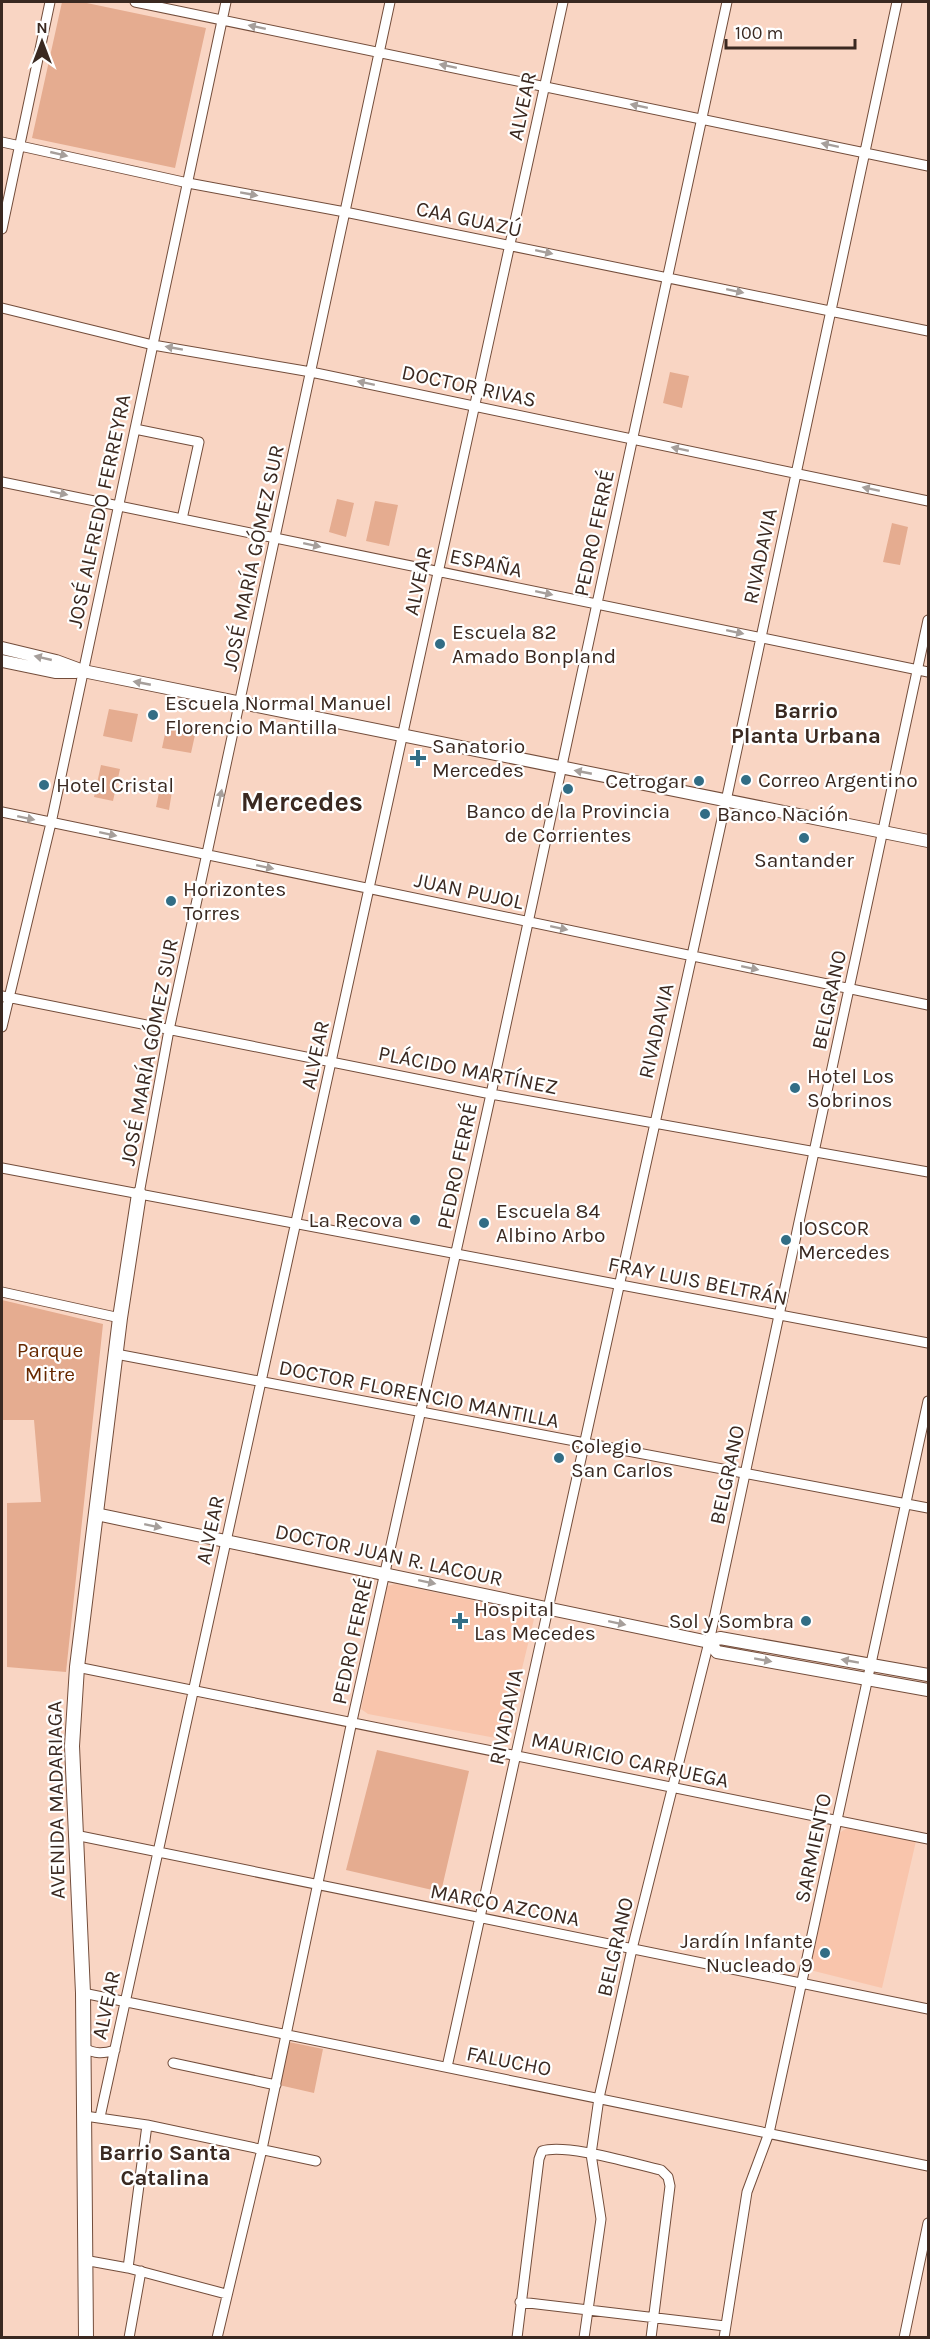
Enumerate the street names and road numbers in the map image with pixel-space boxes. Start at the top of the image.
street label: ALVEAR [503,70,541,142]
street label: CAA GUAZÚ [414,196,524,242]
street label: DOCTOR RIVAS [400,360,538,412]
street label: JOSÉ ALFREDO FERREYRA [62,392,136,630]
street label: JOSÉ MARÍA GÓMEZ SUR [217,443,289,673]
street label: PEDRO FERRÉ [569,467,619,599]
street label: RIVADAVIA [738,506,782,606]
street label: ESPAÑA [447,544,525,582]
street label: ALVEAR [399,545,437,617]
street label: JUAN PUJOL [412,868,526,914]
street label: JOSÉ MARÍA GÓMEZ SUR [115,937,183,1167]
street label: BELGRANO [807,948,851,1052]
street label: RIVADAVIA [633,981,679,1081]
street label: ALVEAR [296,1019,334,1091]
street label: PLÁCIDO MARTÍNEZ [376,1041,560,1099]
street label: PEDRO FERRÉ [432,1100,482,1232]
street label: FRAY LUIS BELTRÁN [606,1252,790,1310]
street label: DOCTOR FLORENCIO MANTILLA [277,1355,561,1433]
street label: BELGRANO [705,1423,749,1527]
street label: ALVEAR [191,1494,229,1566]
street label: DOCTOR JUAN R. LACOUR [273,1519,505,1591]
street label: PEDRO FERRÉ [327,1575,377,1707]
street label: RIVADAVIA [484,1667,528,1767]
street label: AVENIDA MADARIAGA [42,1701,70,1899]
street label: MAURICIO CARRUEGA [529,1727,731,1793]
street label: SARMIENTO [790,1791,836,1905]
street label: MARCO AZCONA [428,1879,582,1931]
street label: BELGRANO [592,1895,638,1999]
street label: ALVEAR [87,1969,125,2041]
street label: FALUCHO [465,2041,553,2081]

